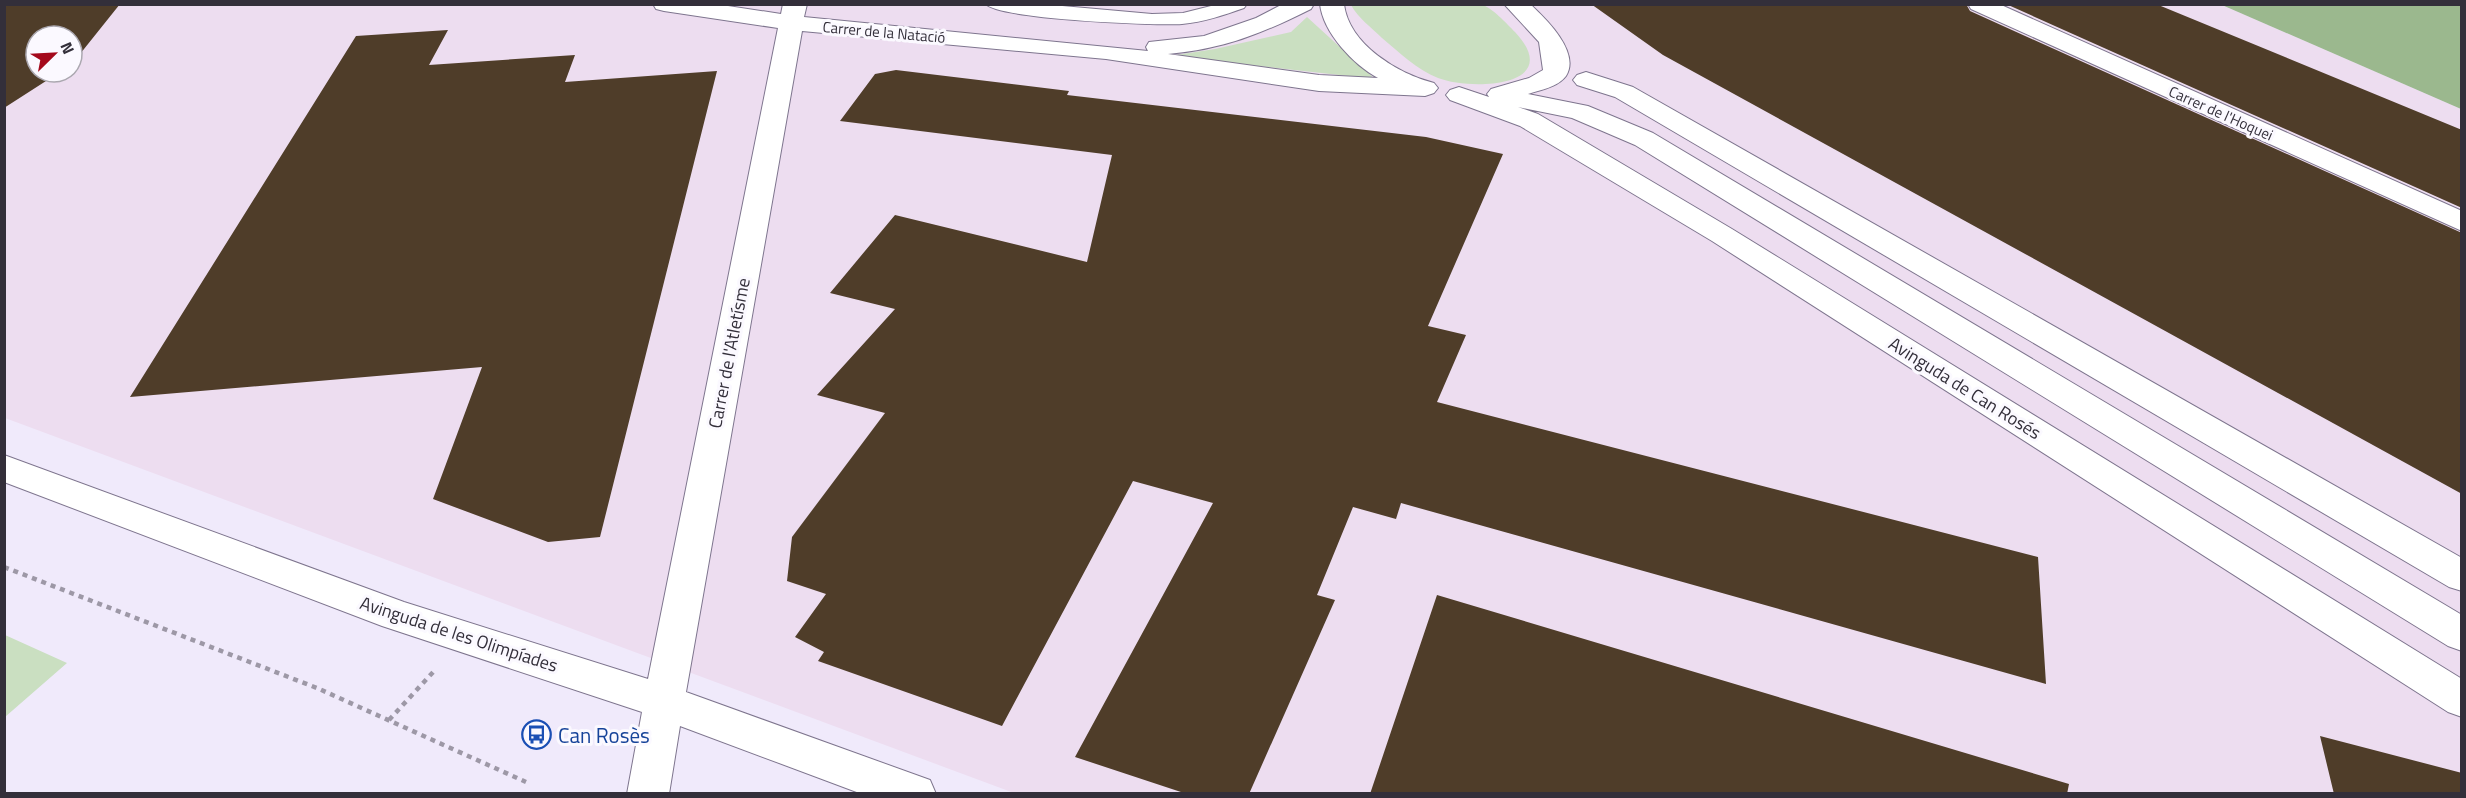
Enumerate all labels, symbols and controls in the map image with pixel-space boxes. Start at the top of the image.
street label: Carrer de la Natació [822,15,946,49]
north arrow [24,24,84,84]
text: N [54,38,81,58]
street label: Carrer de l'Hoquei [2165,80,2277,146]
street label: Carrer de l'Atletísme [701,275,757,431]
street label: Avinguda de Can Rosés [1884,330,2046,446]
street label: Avinguda de les Olimpíades [357,589,561,679]
bus stop icon: Can Rosès [521,719,553,751]
place label: Can Rosès [558,719,650,751]

